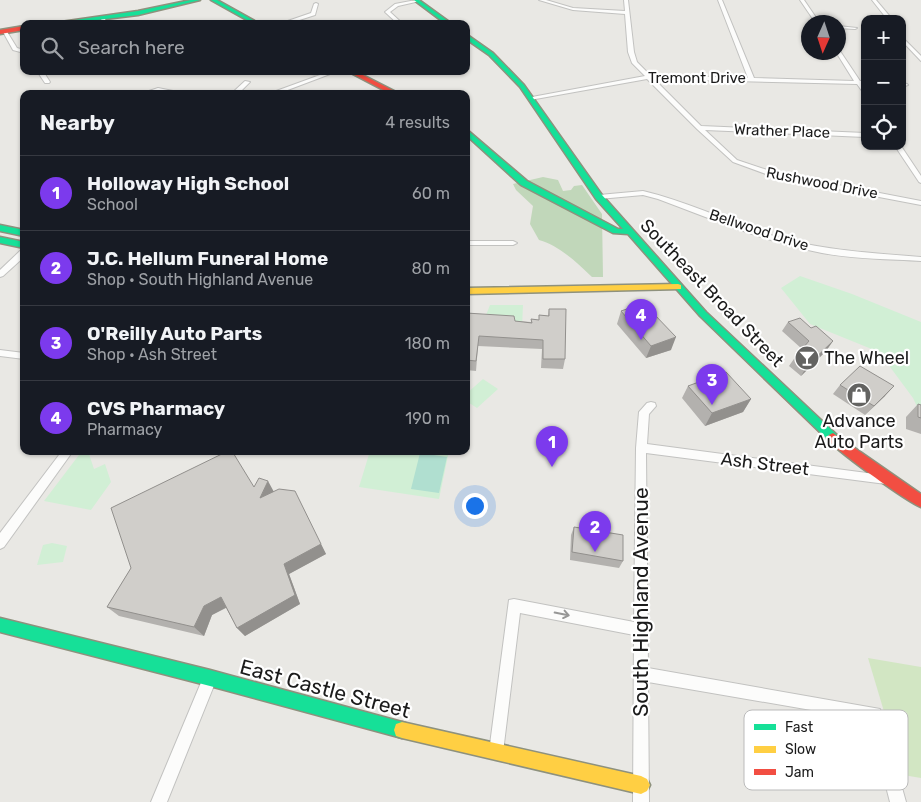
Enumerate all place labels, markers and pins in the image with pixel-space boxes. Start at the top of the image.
pin: 4 [625,299,657,340]
bar icon: The Wheel [794,345,820,371]
place label: The Wheel [824,347,909,369]
pin: 3 [696,364,728,405]
shop icon: Advance Auto Parts [846,382,872,408]
place label: Advance Auto Parts [815,410,903,453]
pin: 1 [536,426,568,467]
pin: 2 [579,511,611,552]

